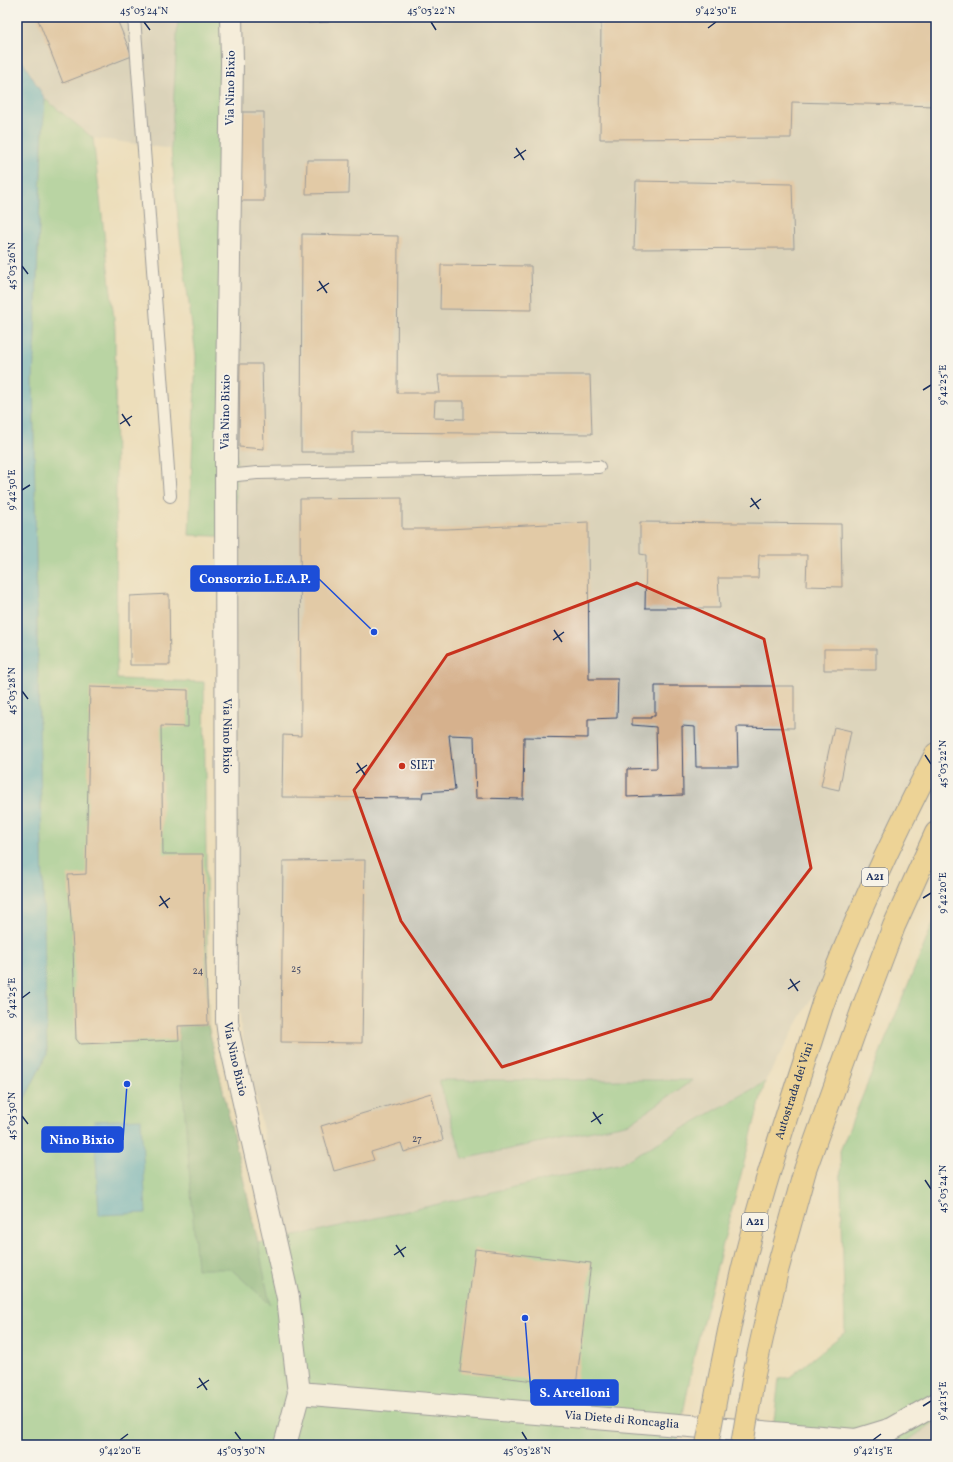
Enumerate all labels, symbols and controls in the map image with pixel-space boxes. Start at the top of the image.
text: 45°03'24"N [120,4,169,18]
text: 45°03'22"N [407,4,456,18]
text: 9°42'30"E [695,4,737,18]
street label: Via Nino Bixio [222,50,240,126]
text: 45°03'26"N [5,241,19,290]
text: 9°42'25"E [936,365,950,405]
street label: Via Nino Bixio [217,374,235,450]
text: 9°42'30"E [5,469,19,511]
callout: Consorzio L.E.A.P. [191,566,319,591]
text: Consorzio L.E.A.P. [199,571,311,589]
text: 45°03'28"N [5,666,19,715]
street label: Via Nino Bixio [218,698,235,774]
text: 45°03'22"N [936,739,950,788]
place label: SIET [410,758,435,774]
marker: SIET [397,761,407,771]
road number: A21 [862,868,888,886]
text: 9°42'20"E [936,872,950,914]
house number: 25 [291,962,301,976]
house number: 24 [192,964,204,978]
text: 9°42'25"E [5,978,19,1018]
street label: Via Nino Bixio [219,1021,250,1098]
street label: Autostrada dei Vini [772,1040,818,1142]
text: 45°03'30"N [5,1091,19,1140]
callout: Nino Bixio [42,1127,123,1152]
text: Nino Bixio [50,1132,114,1150]
house number: 27 [412,1132,422,1146]
text: 45°03'24"N [936,1164,950,1213]
road number: A21 [742,1213,768,1231]
callout: S. Arcelloni [531,1380,618,1405]
text: 9°42'15"E [936,1381,950,1421]
text: S. Arcelloni [540,1385,611,1403]
street label: Via Diete di Roncaglia [564,1407,680,1433]
text: 9°42'20"E [99,1444,141,1458]
text: 45°03'30"N [217,1444,266,1458]
text: 45°03'28"N [503,1444,552,1458]
text: 9°42'15"E [853,1444,893,1458]

